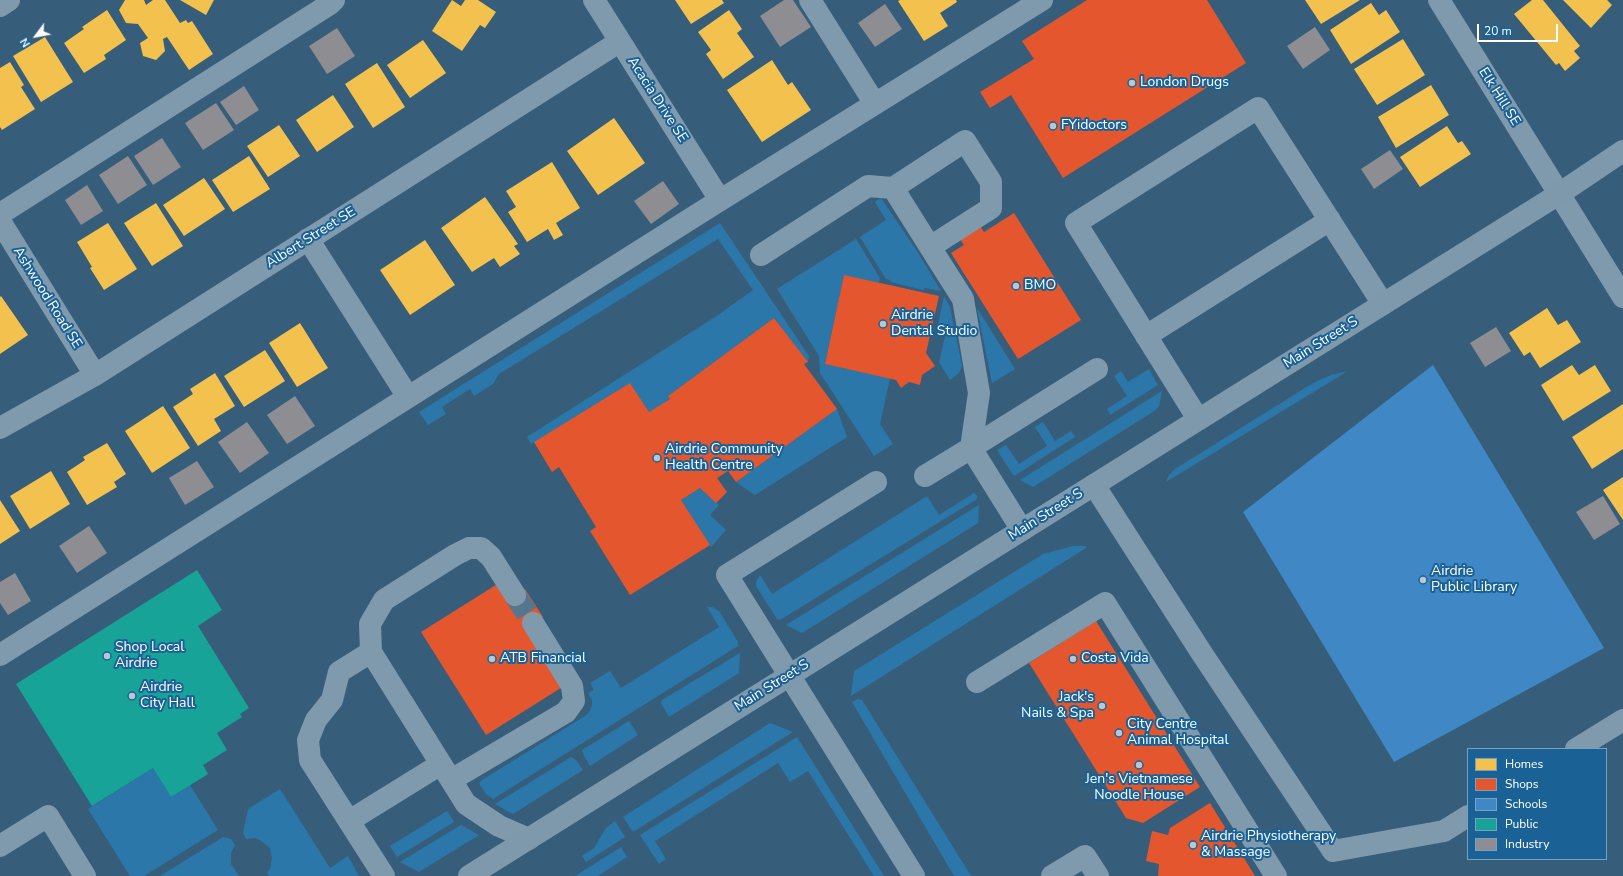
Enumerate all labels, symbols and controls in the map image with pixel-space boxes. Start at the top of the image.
north arrow [16,16,56,56]
scale bar [1479,16,1560,42]
text: 20 m [1484,23,1512,39]
text: N [17,35,34,50]
street label: Acacia Drive SE [623,54,691,146]
street label: Elk Hill SE [1475,65,1523,129]
place label: London Drugs [1140,75,1229,91]
marker: London Drugs [1127,78,1137,88]
place label: FYidoctors [1061,118,1127,134]
marker: FYidoctors [1048,121,1058,131]
street label: Albert Street SE [263,204,359,272]
street label: Ashwood Road SE [9,244,85,352]
place label: BMO [1024,278,1056,294]
marker: BMO [1011,281,1021,291]
place label: Airdrie Dental Studio [891,308,977,340]
street label: Main Street S [1281,313,1361,373]
marker: Airdrie Dental Studio [878,319,888,329]
place label: Airdrie Community Health Centre [665,442,783,474]
marker: Airdrie Community Health Centre [652,453,662,463]
street label: Main Street S [1006,485,1086,545]
place label: Airdrie Public Library [1431,564,1517,596]
marker: Airdrie Public Library [1418,575,1428,585]
place label: Shop Local Airdrie [115,640,184,672]
marker: Shop Local Airdrie [102,651,112,661]
place label: ATB Financial [500,651,586,667]
place label: Costa Vida [1081,651,1149,667]
marker: ATB Financial [487,654,497,664]
marker: Costa Vida [1068,654,1078,664]
street label: Main Street S [732,656,812,716]
place label: Airdrie City Hall [140,680,195,712]
place label: Jack's Nails & Spa [1021,690,1094,722]
marker: Airdrie City Hall [127,691,137,701]
marker: Jack's Nails & Spa [1097,701,1107,711]
place label: City Centre Animal Hospital [1127,717,1229,750]
marker: City Centre Animal Hospital [1114,728,1124,738]
legend [1467,748,1607,860]
text: Homes [1505,756,1543,772]
marker: Jen's Vietnamese Noodle House [1134,760,1144,770]
place label: Jen's Vietnamese Noodle House [1085,772,1193,804]
text: Shops [1505,776,1539,792]
text: Schools [1505,796,1547,812]
text: Public [1505,816,1538,832]
place label: Airdrie Physiotherapy & Massage [1201,829,1336,862]
text: Industry [1505,836,1549,852]
marker: Airdrie Physiotherapy & Massage [1188,840,1198,850]

